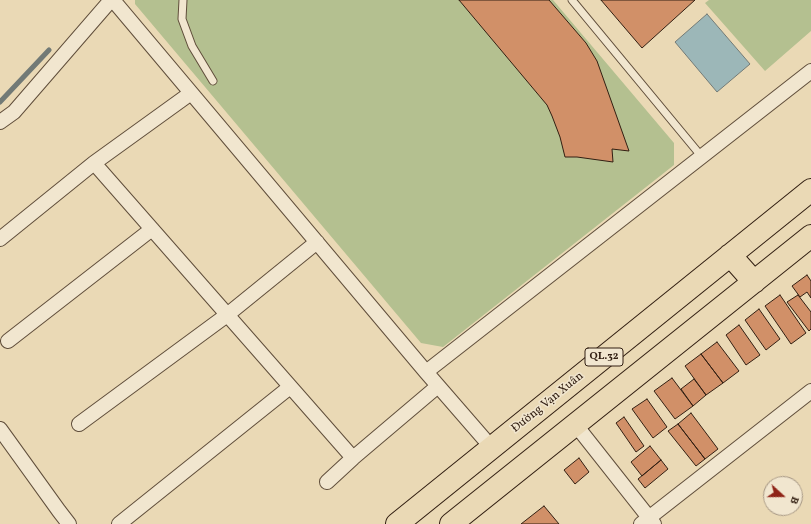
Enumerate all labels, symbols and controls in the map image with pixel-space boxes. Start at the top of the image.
road number: QL.32 [585,348,623,366]
street label: Đường Vạn Xuân [509,370,587,436]
north arrow [763,476,803,516]
text: B [785,494,802,506]

